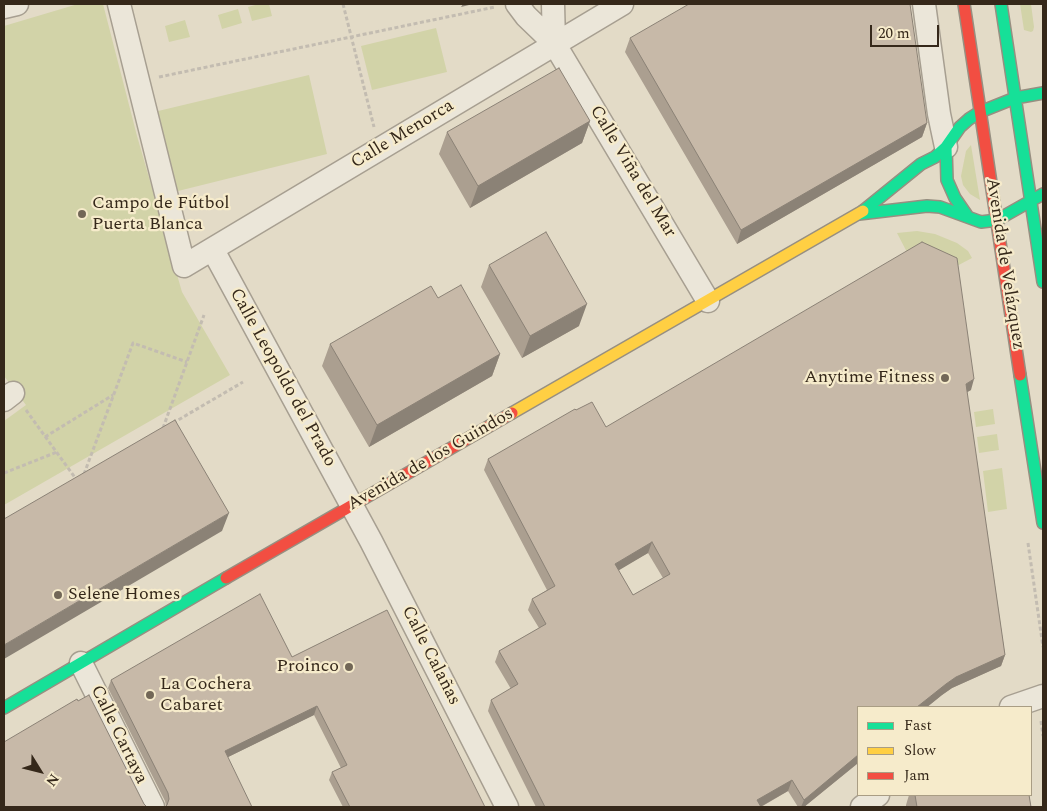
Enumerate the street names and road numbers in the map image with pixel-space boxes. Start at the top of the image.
street label: Calle Menorca [348,96,458,174]
street label: Calle Viña del Mar [584,102,680,242]
street label: Avenida de Velázquez [980,176,1028,352]
street label: Calle Leopoldo del Prado [224,285,340,471]
street label: Avenida de los Guindos [344,404,518,516]
street label: Calle Calañas [396,603,464,709]
street label: Calle Cartaya [85,682,151,788]

